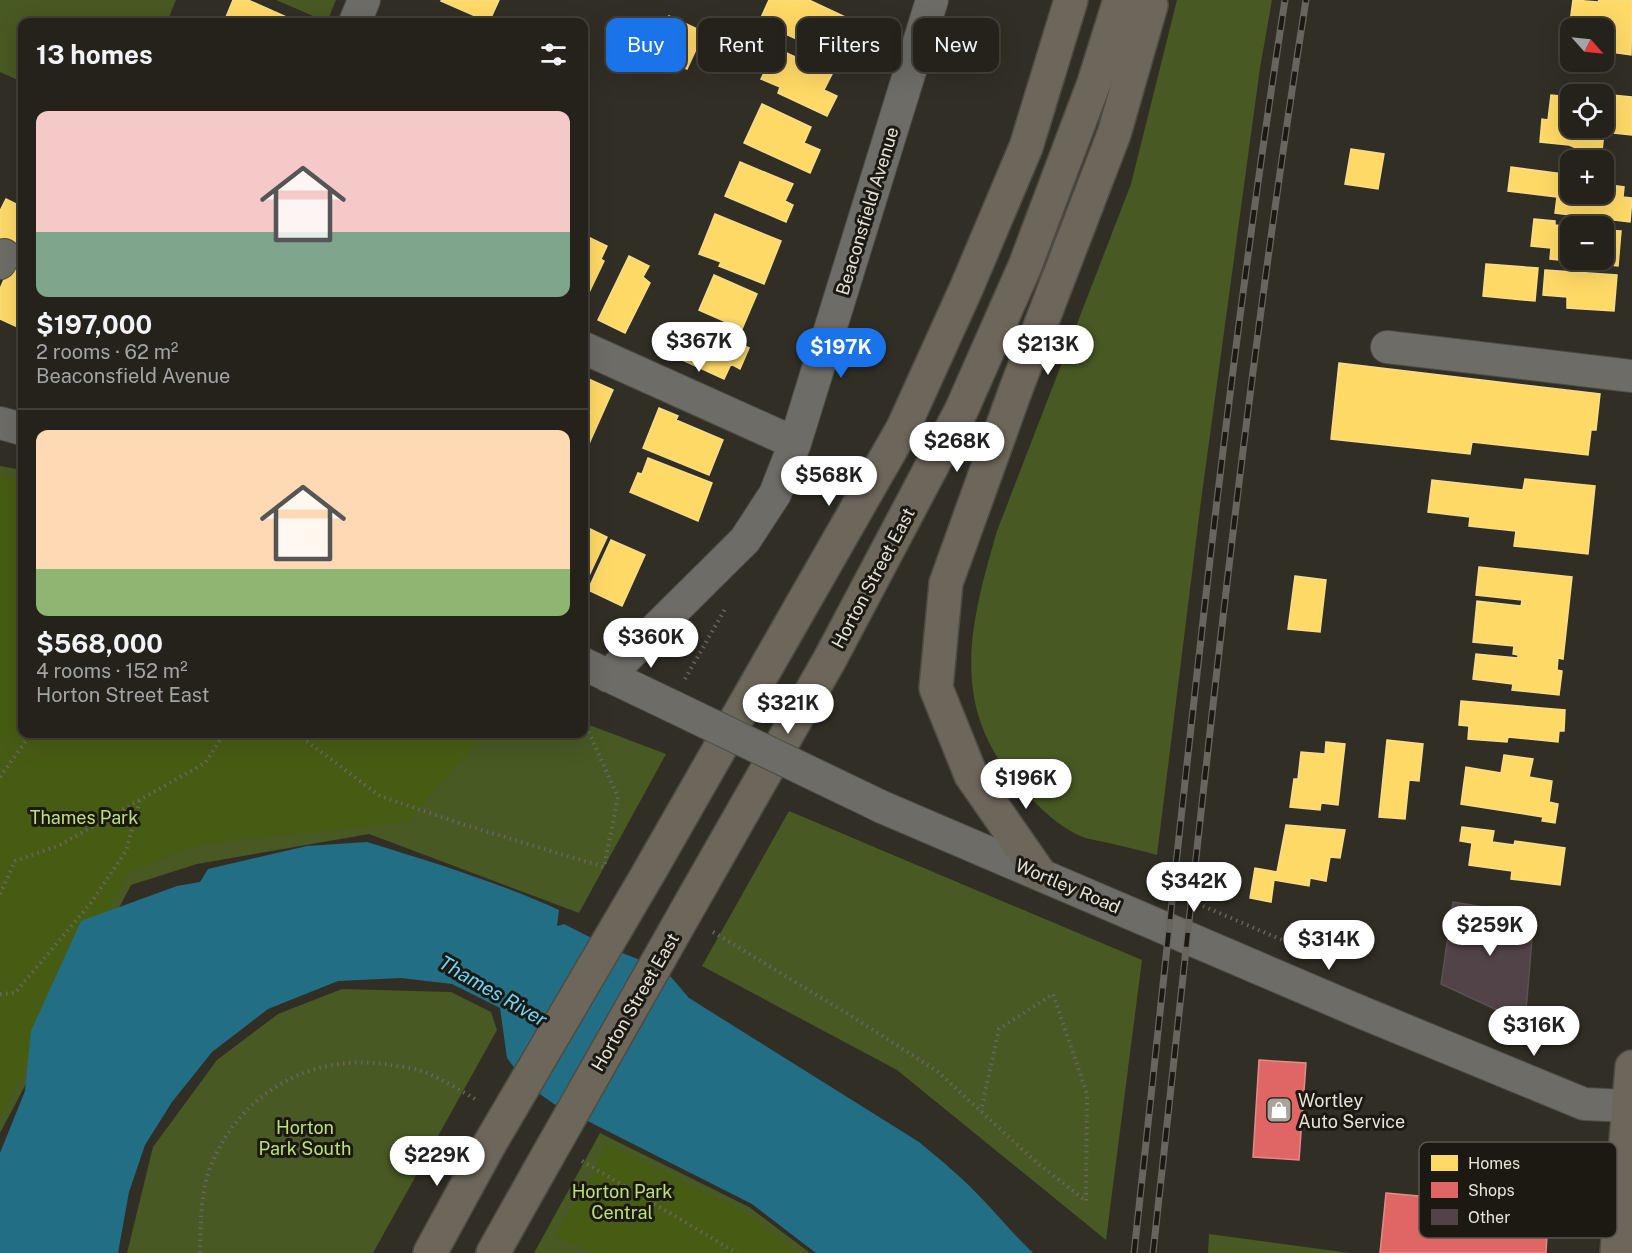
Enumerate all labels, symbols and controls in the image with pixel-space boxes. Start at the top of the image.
chip: Buy [606,18,686,72]
chip: Rent [698,18,785,72]
chip: Filters [797,18,901,72]
chip: New [913,18,999,72]
north arrow [1560,18,1614,72]
map controls [1560,18,1614,270]
icon: filters [537,38,570,71]
text: 13 homes [36,39,153,70]
button: locate [1560,84,1614,138]
street label: Beaconsfield Avenue [831,124,903,298]
icon: home [249,150,357,258]
button: + [1560,150,1614,204]
button: − [1560,216,1614,270]
text: $197,000 [36,309,152,340]
pin: $367K [657,322,741,373]
pin: $213K [1006,325,1090,376]
pin: $197K [799,328,883,379]
text: $367K [666,329,732,353]
text: $213K [1017,332,1079,356]
text: $197K [810,335,872,359]
text: 2 rooms · 62 m² [36,340,178,364]
text: Beaconsfield Avenue [36,364,230,388]
pin: $268K [915,422,999,473]
text: $268K [923,429,991,453]
pin: $568K [787,456,871,507]
text: $568K [795,463,863,487]
icon: home [249,469,357,577]
street label: Horton Street East [827,504,919,652]
pin: $360K [609,618,693,669]
text: $360K [617,625,685,649]
text: $568,000 [36,628,163,659]
text: 4 rooms · 152 m² [36,659,188,683]
text: Horton Street East [36,683,209,707]
pin: $321K [746,684,830,735]
text: $321K [757,691,819,715]
pin: $196K [984,759,1068,810]
text: $196K [995,766,1057,790]
park label: Thames Park [30,807,138,828]
street label: Wortley Road [1012,854,1124,918]
pin: $342K [1152,862,1236,913]
text: $342K [1160,869,1228,893]
pin: $259K [1448,906,1532,957]
text: $259K [1456,913,1524,937]
pin: $314K [1287,920,1371,971]
text: $314K [1298,927,1360,951]
street label: Horton Street East [587,929,683,1075]
water label: Thames River [435,950,552,1032]
pin: $316K [1492,1006,1576,1057]
text: $316K [1502,1013,1566,1037]
place label: Wortley Auto Service [1298,1090,1405,1132]
shop icon: Wortley Auto Service [1264,1095,1294,1125]
park label: Horton Park South [259,1117,351,1159]
pin: $229K [395,1136,479,1187]
legend [1419,1142,1617,1238]
text: $229K [404,1143,470,1167]
text: Homes [1468,1154,1520,1173]
park label: Horton Park Central [572,1181,672,1223]
text: Shops [1468,1181,1515,1200]
text: Other [1468,1208,1510,1227]

